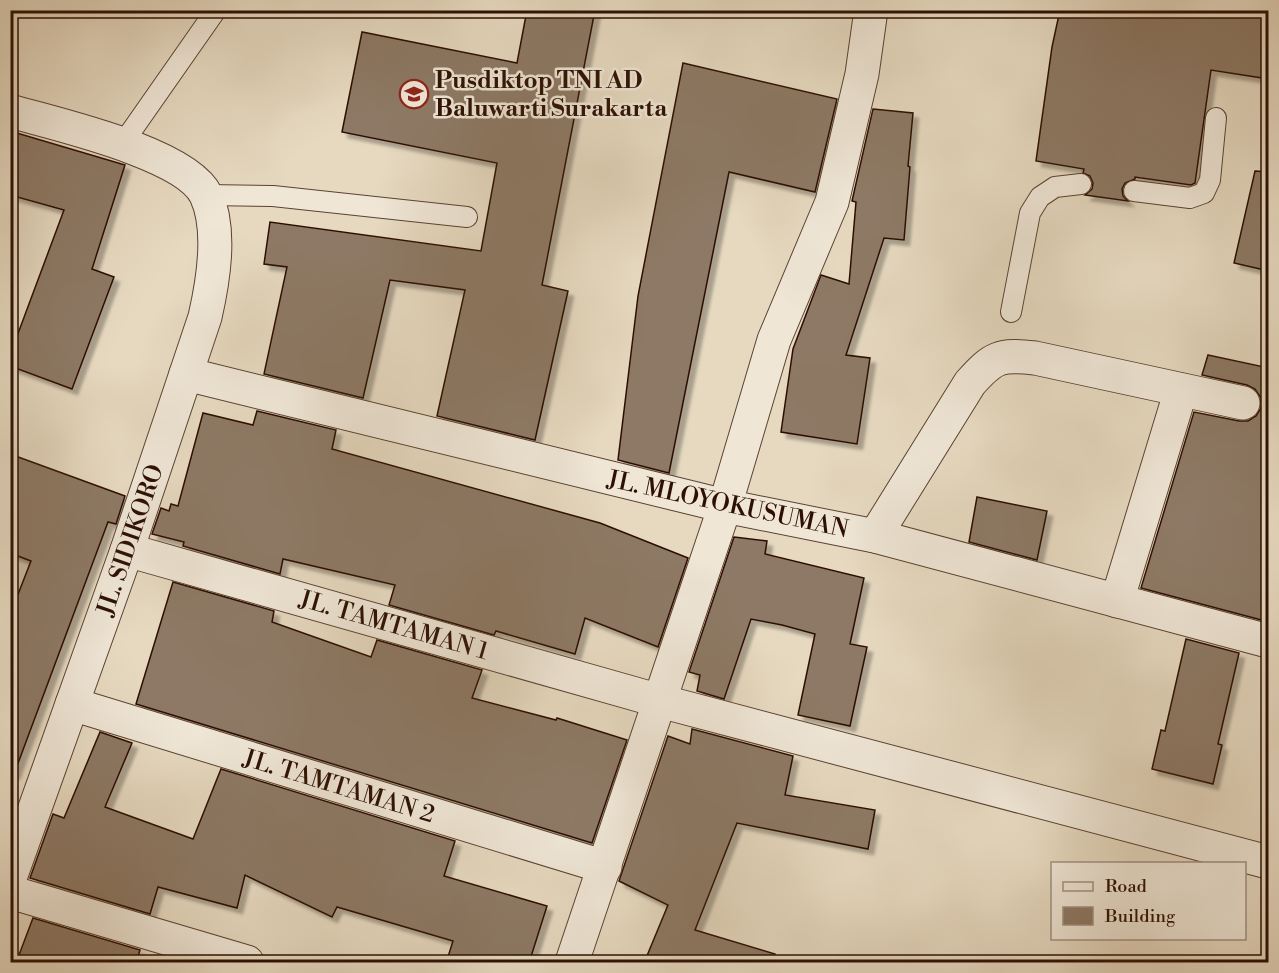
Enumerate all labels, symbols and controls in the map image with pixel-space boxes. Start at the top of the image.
place label: Pusdiktop TNI AD Baluwarti Surakarta [435,66,668,124]
school or university icon: Pusdiktop TNI AD Baluwarti Surakarta [398,78,430,110]
street label: JL. SIDIKORO [91,461,171,621]
street label: JL. MLOYOKUSUMAN [603,465,851,545]
street label: JL. TAMTAMAN 1 [295,584,492,667]
street label: JL. TAMTAMAN 2 [239,743,438,830]
legend [1051,862,1246,940]
text: Road [1105,875,1148,898]
text: Building [1104,905,1176,928]

